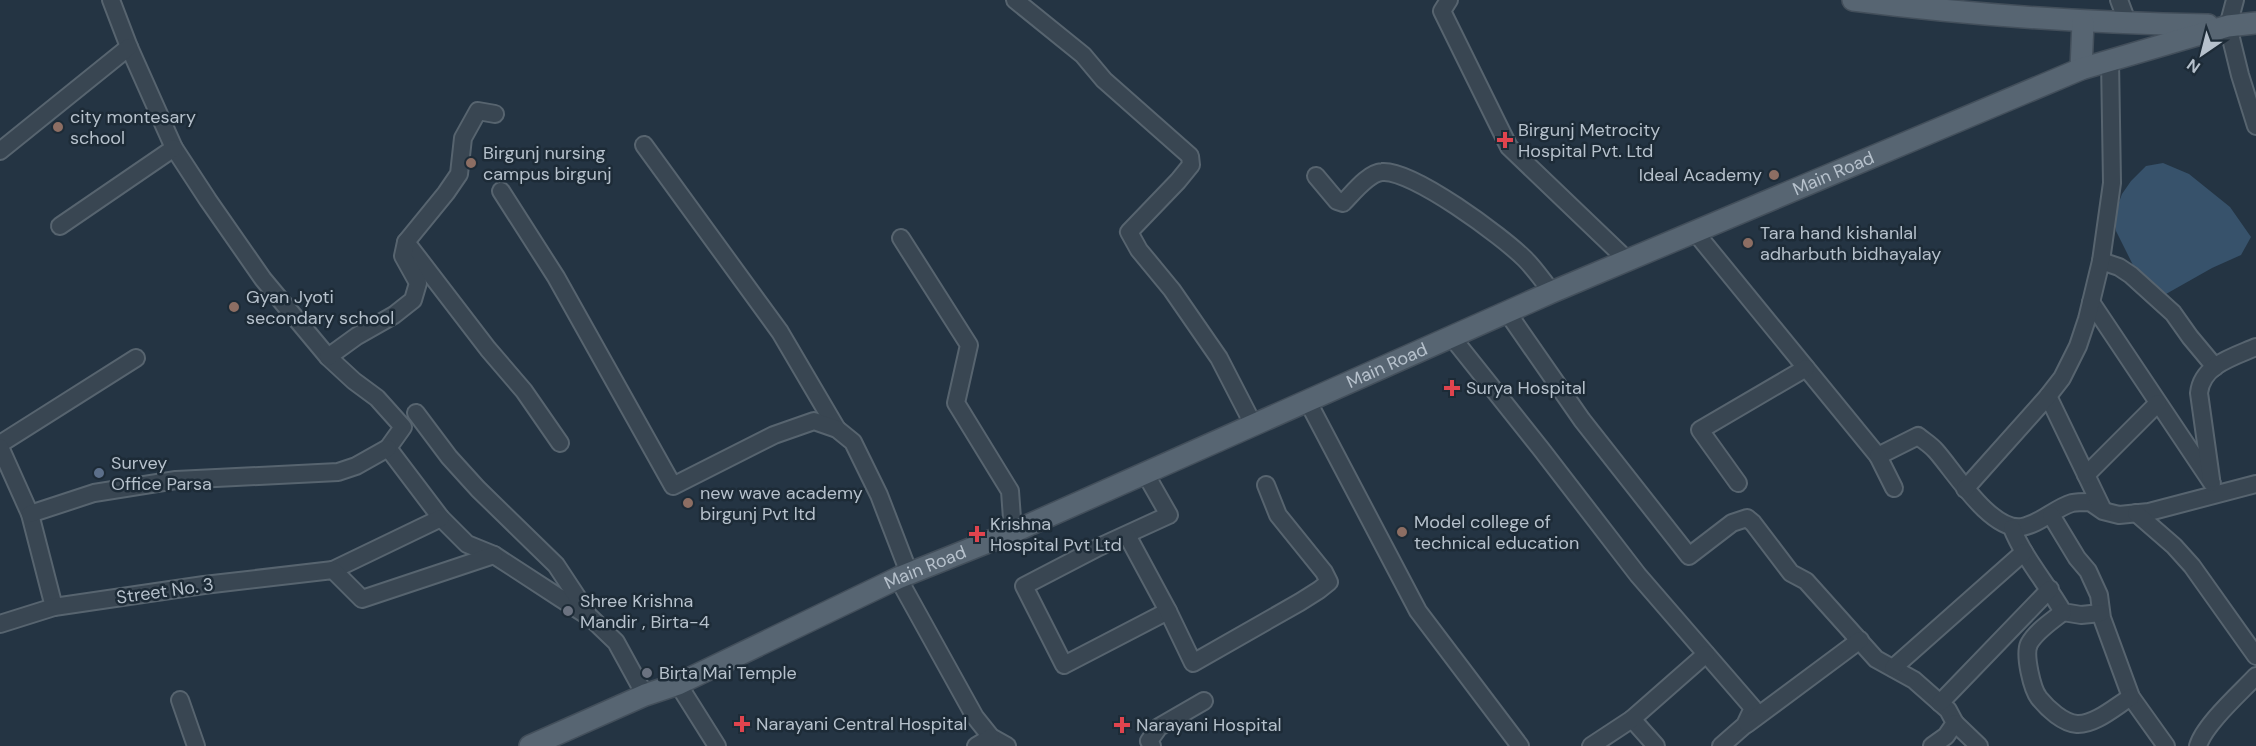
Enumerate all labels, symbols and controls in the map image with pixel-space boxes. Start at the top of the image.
north arrow [2172,24,2232,84]
text: N [2183,54,2204,78]
place label: city montesary school [70,105,196,150]
place label: Birgunj Metrocity Hospital Pvt. Ltd [1518,118,1660,163]
marker: city montesary school [51,120,65,134]
marker: Birgunj Metrocity Hospital Pvt. Ltd [1496,131,1514,149]
place label: Birgunj nursing campus birgunj [483,141,612,186]
street label: Main Road [1789,146,1878,201]
marker: Birgunj nursing campus birgunj [464,156,478,170]
place label: Ideal Academy [1639,163,1762,187]
marker: Ideal Academy [1767,168,1781,182]
place label: Tara hand kishanlal adharbuth bidhayalay [1760,221,1941,266]
marker: Tara hand kishanlal adharbuth bidhayalay [1741,236,1755,250]
place label: Gyan Jyoti secondary school [246,285,394,330]
marker: Gyan Jyoti secondary school [227,300,241,314]
street label: Main Road [1343,337,1431,394]
place label: Surya Hospital [1466,376,1586,400]
marker: Surya Hospital [1443,379,1461,397]
place label: Survey Office Parsa [111,451,212,496]
marker: Survey Office Parsa [92,466,106,480]
place label: new wave academy birgunj Pvt ltd [700,481,863,526]
marker: new wave academy birgunj Pvt ltd [681,496,695,510]
place label: Model college of technical education [1414,510,1579,555]
place label: Krishna Hospital Pvt Ltd [990,512,1122,557]
marker: Krishna Hospital Pvt Ltd [968,525,986,543]
marker: Model college of technical education [1395,525,1409,539]
street label: Main Road [880,540,970,595]
street label: Street No. 3 [115,572,215,610]
place label: Shree Krishna Mandir , Birta-4 [580,589,710,634]
marker: Shree Krishna Mandir , Birta-4 [561,604,575,618]
place label: Birta Mai Temple [659,661,797,685]
marker: Birta Mai Temple [640,666,654,680]
place label: Narayani Central Hospital [756,712,967,736]
place label: Narayani Hospital [1136,713,1282,737]
marker: Narayani Central Hospital [733,715,751,733]
marker: Narayani Hospital [1113,716,1131,734]

